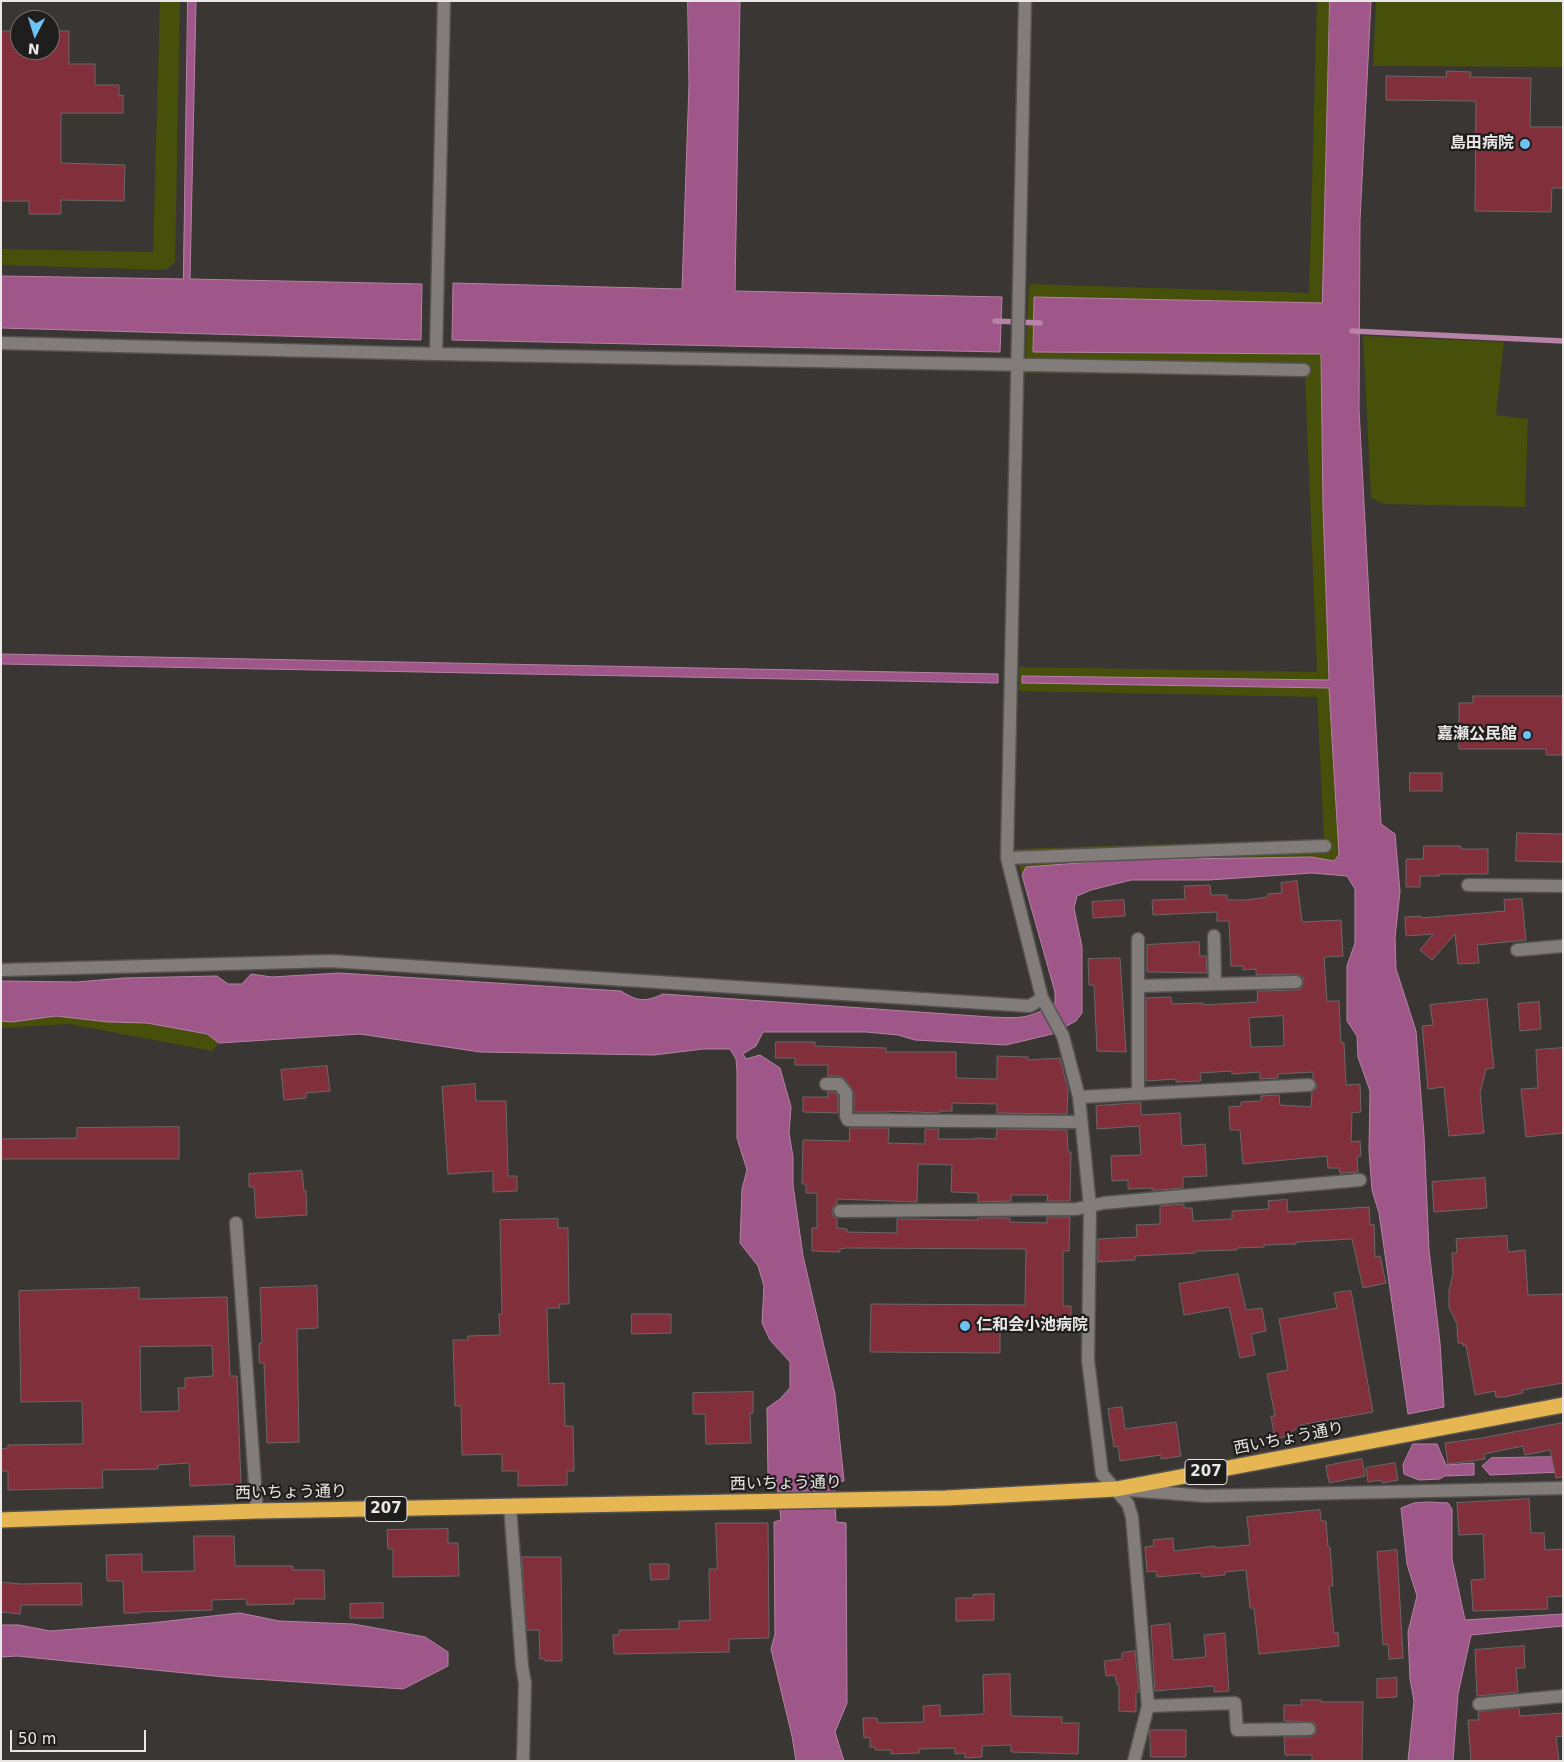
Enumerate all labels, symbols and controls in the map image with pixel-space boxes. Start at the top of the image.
north arrow [10,10,60,60]
text: N [27,40,40,57]
place label: 島田病院 [1450,134,1514,154]
marker: 島田病院 [1518,137,1532,151]
place label: 嘉瀬公民館 [1437,725,1517,745]
marker: 嘉瀬公民館 [1521,729,1533,741]
place label: 仁和会小池病院 [976,1316,1088,1336]
marker: 仁和会小池病院 [958,1319,972,1333]
street label: 西いちょう通り [1232,1419,1346,1459]
road number: 207 [1185,1460,1227,1484]
street label: 西いちょう通り [730,1473,842,1495]
street label: 西いちょう通り [235,1482,347,1504]
road number: 207 [365,1496,407,1522]
scale bar [12,1720,149,1752]
text: 50 m [18,1730,56,1748]

